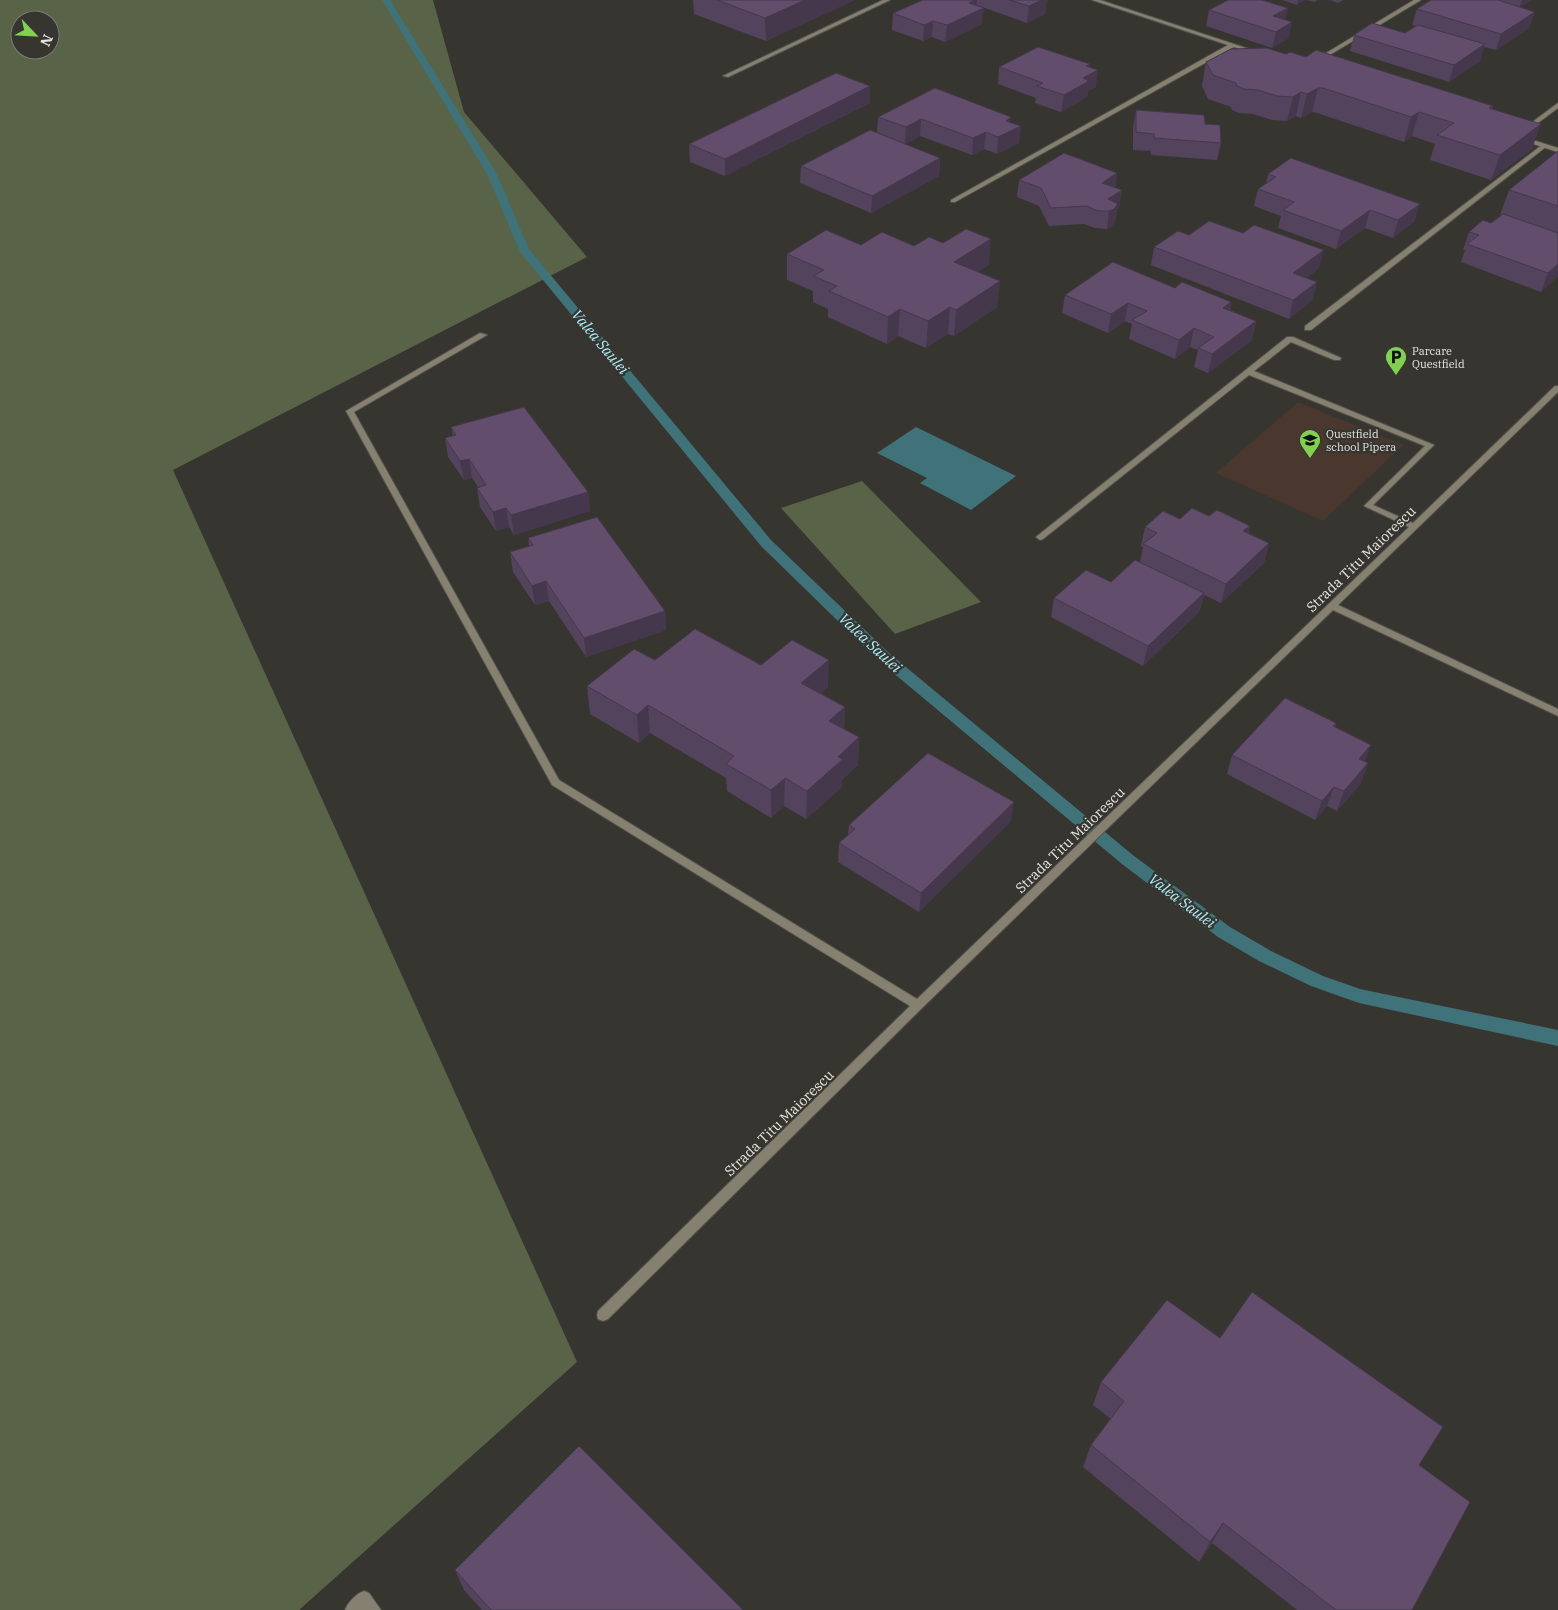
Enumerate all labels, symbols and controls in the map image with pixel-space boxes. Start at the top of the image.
north arrow [10,10,60,60]
text: N [36,32,57,49]
water label: Valea Saulei [568,305,633,378]
place label: Parcare Questfield [1412,344,1465,371]
parking icon: Parcare Questfield [1384,345,1408,376]
place label: Questfield school Pipera [1326,427,1396,454]
school or university icon: Questfield school Pipera [1298,428,1322,459]
street label: Strada Titu Maiorescu [1302,502,1420,616]
water label: Valea Saulei [835,609,906,677]
street label: Strada Titu Maiorescu [1011,783,1129,897]
water label: Valea Saulei [1145,869,1220,932]
street label: Strada Titu Maiorescu [720,1066,838,1180]

